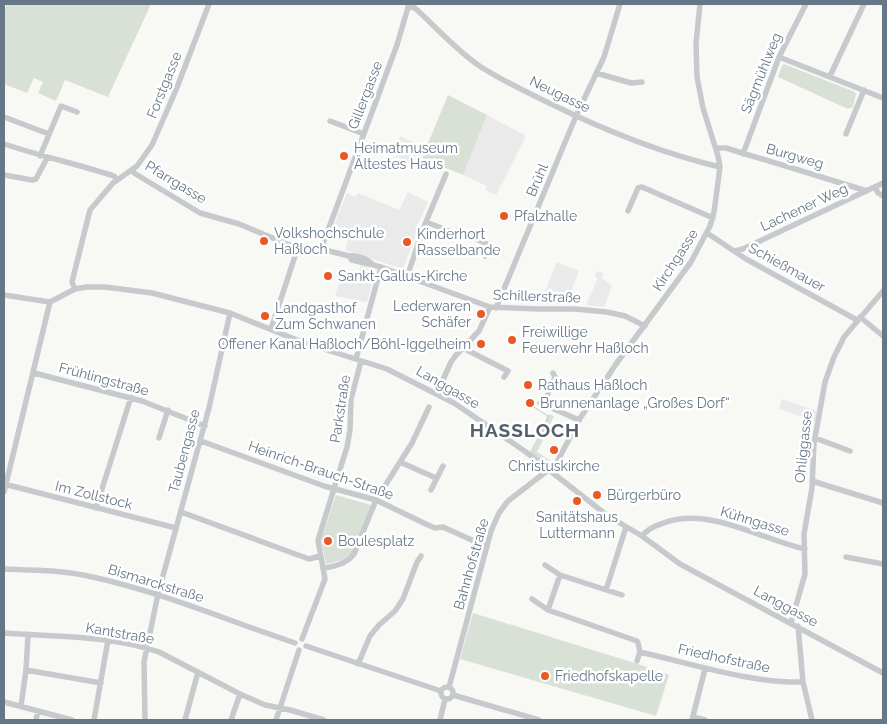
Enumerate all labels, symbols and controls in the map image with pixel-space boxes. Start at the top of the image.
street label: Sägmühlweg [738,30,784,116]
street label: Forstgasse [143,49,185,121]
street label: Gillergasse [345,59,385,131]
street label: Neugasse [527,73,593,115]
place label: Heimatmuseum Ältestes Haus [354,140,458,172]
street label: Burgweg [764,140,826,172]
marker: Heimatmuseum Ältestes Haus [338,150,350,162]
street label: Pfarrgasse [142,157,210,207]
street label: Brühl [523,161,551,199]
street label: Lachener Weg [758,180,850,234]
place label: Pfalzhalle [514,208,577,224]
marker: Pfalzhalle [498,210,510,222]
place label: Volkshochschule Haßloch [274,225,384,257]
place label: Kinderhort Rasselbande [417,226,501,258]
street label: Kirchgasse [649,226,701,294]
marker: Volkshochschule Haßloch [258,235,270,247]
marker: Kinderhort Rasselbande [401,236,413,248]
street label: Schießmauer [746,239,828,295]
place label: Sankt-Gallus-Kirche [338,268,467,284]
marker: Sankt-Gallus-Kirche [322,270,334,282]
street label: Schillerstraße [493,286,581,306]
place label: Lederwaren Schäfer [393,298,471,330]
place label: Landgasthof Zum Schwanen [275,300,376,332]
marker: Lederwaren Schäfer [475,308,487,320]
marker: Landgasthof Zum Schwanen [259,310,271,322]
place label: Freiwillige Feuerwehr Haßloch [522,324,649,356]
marker: Freiwillige Feuerwehr Haßloch [506,334,518,346]
place label: Offener Kanal Haßloch/Böhl-Iggelheim [218,336,471,352]
marker: Offener Kanal Haßloch/Böhl-Iggelheim [475,338,487,350]
street label: Frühlingstraße [57,359,151,399]
street label: Langgasse [413,362,483,412]
street label: Parkstraße [327,374,353,444]
place label: Rathaus Haßloch [538,377,647,393]
marker: Rathaus Haßloch [522,379,534,391]
place label: Brunnenanlage „Großes Dorf“ [540,395,730,411]
marker: Brunnenanlage „Großes Dorf“ [524,397,536,409]
street label: Taubengasse [165,407,203,495]
street label: Ohliggasse [791,410,815,484]
district label: HASSLOCH [470,419,580,441]
street label: Heinrich-Brauch-Straße [246,438,396,502]
marker: Christuskirche [548,444,560,456]
place label: Christuskirche [508,458,600,474]
street label: Im Zollstock [54,478,135,512]
place label: Bürgerbüro [607,487,681,503]
marker: Bürgerbüro [591,489,603,501]
marker: Sanitätshaus Luttermann [571,495,583,507]
street label: Kühngasse [719,503,791,539]
place label: Sanitätshaus Luttermann [536,509,618,541]
street label: Bahnhofstraße [450,517,492,611]
place label: Boulesplatz [338,533,414,549]
marker: Boulesplatz [322,535,334,547]
street label: Bismarckstraße [106,561,206,605]
street label: Langgasse [751,582,821,630]
street label: Kantstraße [84,619,156,647]
street label: Friedhofstraße [677,640,771,676]
place label: Friedhofskapelle [555,668,663,684]
marker: Friedhofskapelle [539,670,551,682]

